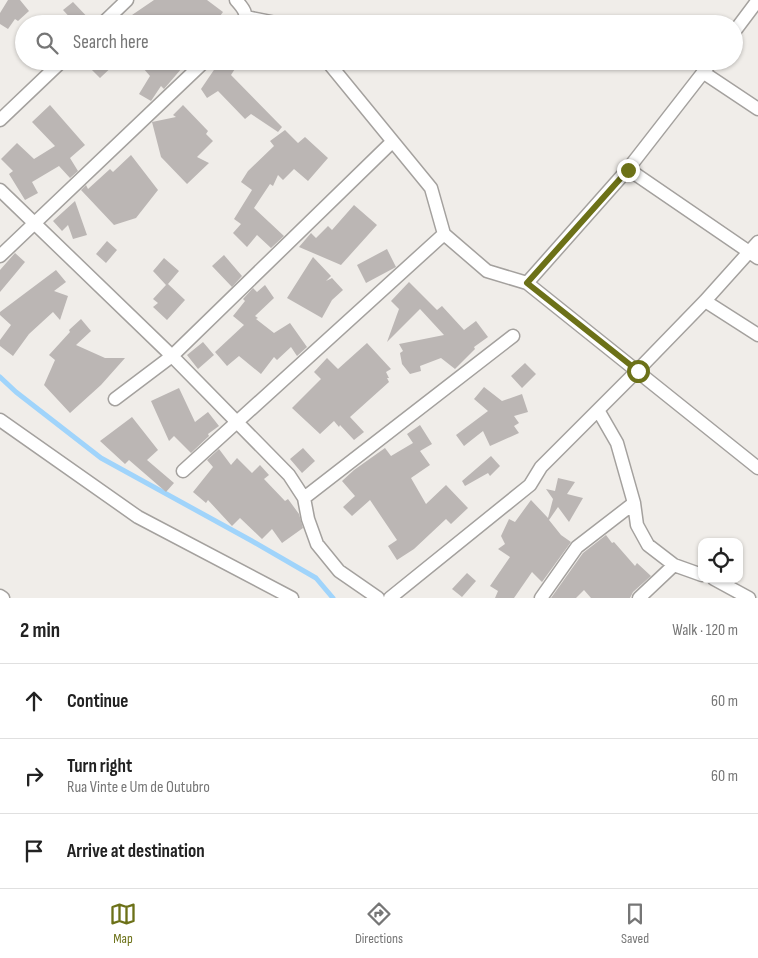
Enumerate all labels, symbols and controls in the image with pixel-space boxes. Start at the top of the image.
search box [15,15,743,70]
icon: search [33,29,61,57]
text: Search here [73,31,149,54]
route end [617,159,640,182]
route start [627,360,650,383]
map controls [698,538,743,583]
button: locate [698,538,743,583]
text: 2 min [20,618,60,643]
text: Walk · 120 m [672,621,738,640]
icon: ahead [20,687,48,715]
text: Continue [67,690,128,713]
text: 60 m [711,692,738,711]
text: Turn right [67,755,132,778]
icon: right [20,762,48,790]
text: 60 m [711,767,738,786]
text: Rua Vinte e Um de Outubro [67,778,210,797]
icon: arrive [20,837,48,865]
text: Arrive at destination [67,840,205,863]
tab: Map [109,900,137,947]
tab: Directions [355,900,403,947]
tab: Saved [621,900,649,947]

